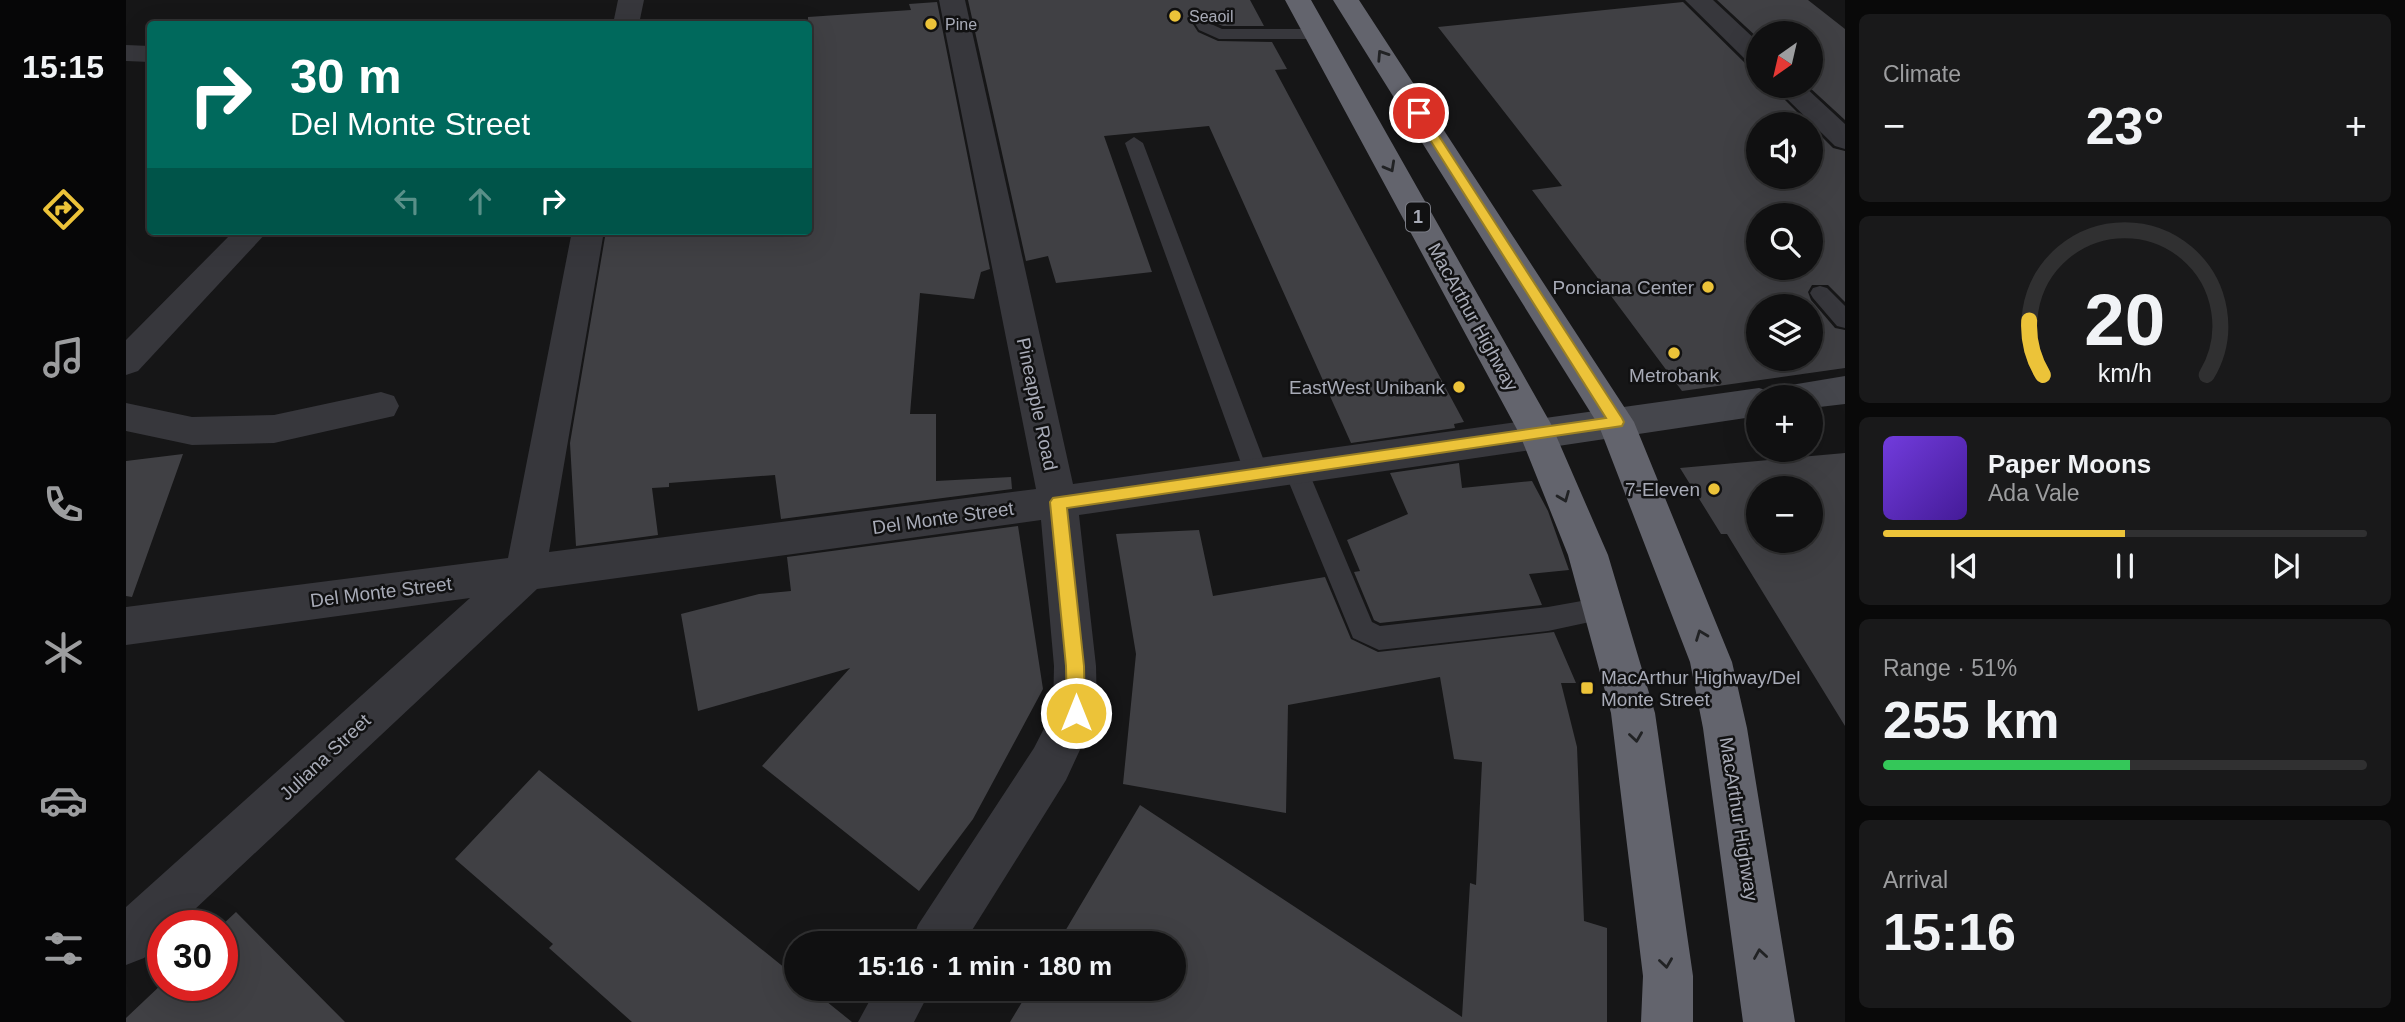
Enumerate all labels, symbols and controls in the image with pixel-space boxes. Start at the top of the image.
marker: Seaoil [1167,8,1183,24]
place label: Seaoil [1189,8,1233,25]
marker: Pine [923,16,939,32]
place label: Pine [945,16,977,33]
north arrow [1746,21,1824,98]
map controls [1746,21,1823,553]
text: 15:15 [22,49,104,85]
icon: right [175,49,266,140]
text: 30 m [290,49,402,103]
one-way arrow [1377,50,1390,63]
text: Climate [1883,61,1961,87]
pin [1389,83,1449,143]
icon: arrive [1400,94,1438,132]
text: 23° [2086,97,2164,155]
text: − [1883,105,1905,147]
text: + [2345,105,2367,147]
text: Del Monte Street [290,106,530,142]
button: sound [1746,112,1823,189]
one-way arrow [1382,159,1395,172]
icon: left [388,182,426,220]
icon: ahead [461,182,499,220]
icon: right [534,182,572,220]
icon: directions [39,185,88,234]
road number: 1 [1406,202,1430,232]
button: search [1746,203,1823,280]
street label: MacArthur Highway [1424,239,1523,395]
place label: Ponciana Center [1552,277,1695,298]
marker: Ponciana Center [1700,279,1716,295]
text: 20 [2085,280,2165,361]
button: layers [1746,294,1823,371]
icon: music [39,333,88,382]
street label: Pineapple Road [1013,336,1061,472]
marker: Metrobank [1666,345,1682,361]
text: km/h [2098,359,2152,387]
place label: Metrobank [1629,365,1719,386]
place label: EastWest Unibank [1289,377,1445,398]
marker: EastWest Unibank [1451,379,1467,395]
button: + [1746,385,1823,462]
text: Paper Moons [1988,449,2151,479]
button: − [1746,476,1823,553]
place label: 7-Eleven [1625,479,1700,500]
icon: phone [39,480,88,529]
text: Ada Vale [1988,480,2080,506]
marker: 7-Eleven [1706,481,1722,497]
one-way arrow [1556,489,1570,502]
street label: Del Monte Street [871,498,1016,538]
icon: previous [1945,547,1983,585]
icon: pause [2106,547,2144,585]
icon: next [2267,547,2305,585]
street label: Del Monte Street [309,573,454,611]
icon: climate [39,628,88,677]
one-way arrow [1695,629,1709,642]
text: Range · 51% [1883,655,2017,681]
place label: MacArthur Highway/Del Monte Street [1601,667,1801,710]
position arrow [1039,676,1113,750]
marker: MacArthur Highway/Del Monte Street [1579,680,1595,696]
text: 255 km [1883,691,2059,749]
street label: Juliana Street [275,709,375,804]
one-way arrow [1628,732,1643,743]
street label: MacArthur Highway [1716,735,1762,903]
icon: car [39,776,88,825]
text: Arrival [1883,867,1948,893]
text: 15:16 [1883,903,2016,961]
speed limit sign: 30 [147,910,238,1001]
icon: filters [39,924,88,973]
one-way arrow [1753,949,1768,960]
text: 15:16 · 1 min · 180 m [858,951,1112,981]
one-way arrow [1658,957,1673,969]

